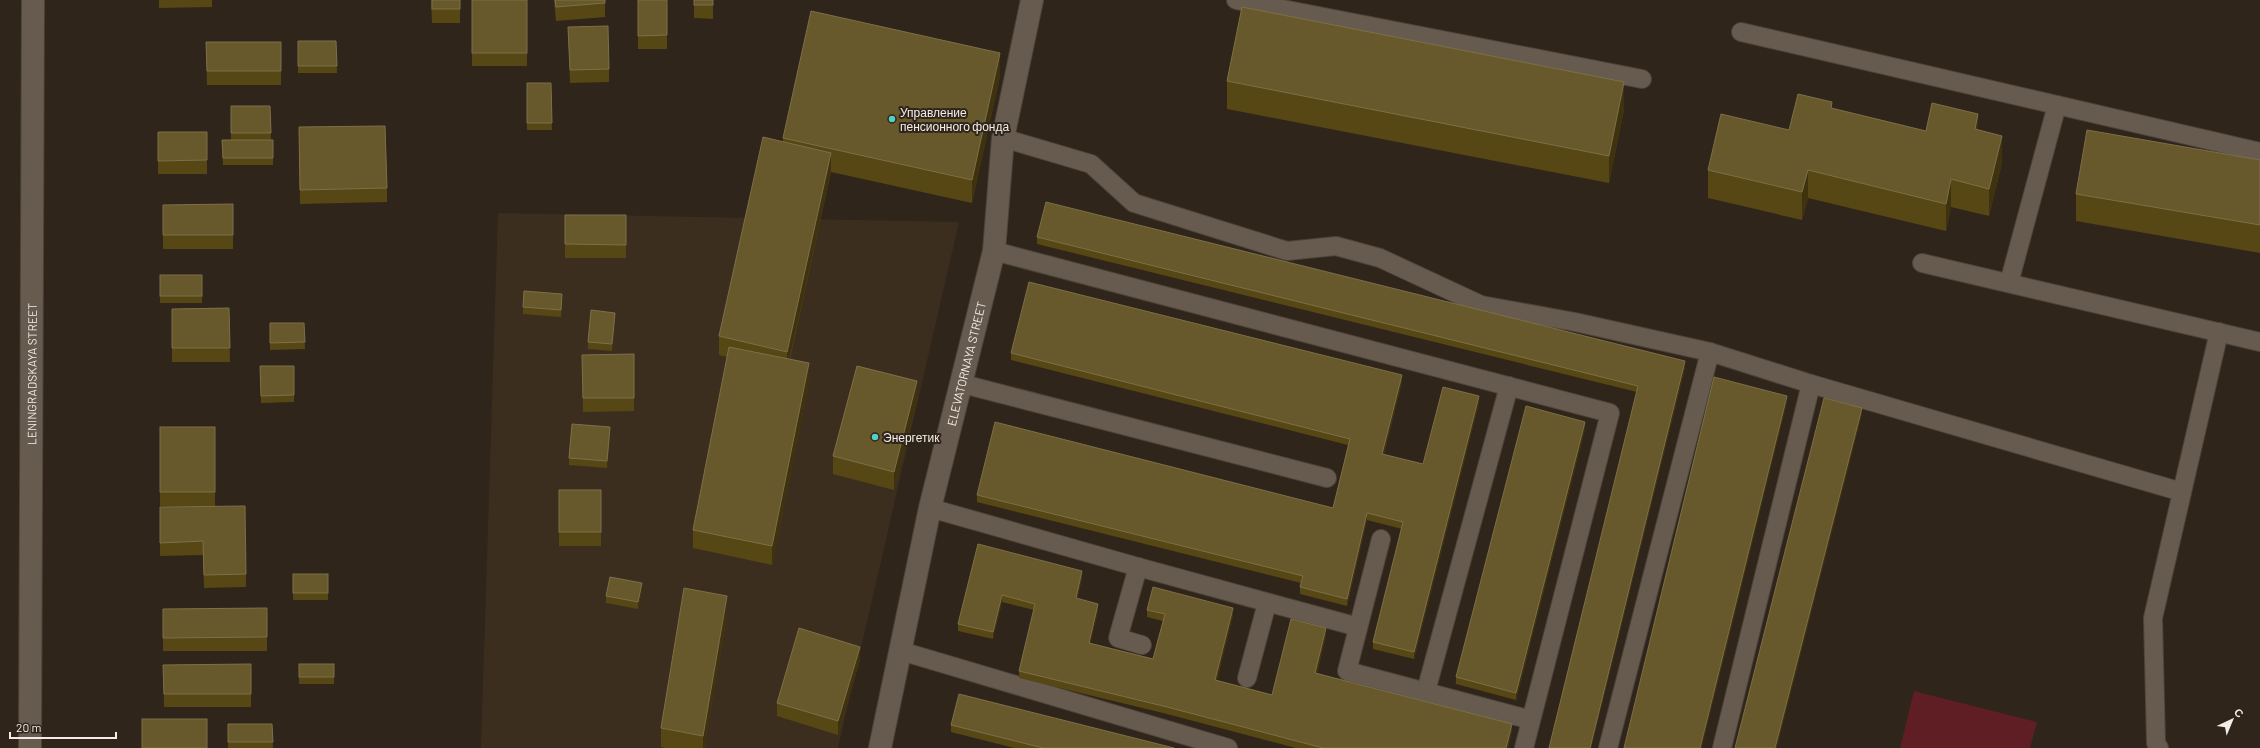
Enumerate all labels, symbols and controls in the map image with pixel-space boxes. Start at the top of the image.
place label: Управление пенсионного фонда [900,105,1009,134]
marker: Управление пенсионного фонда [887,114,897,124]
street label: ELEVATORNAYA STREET [944,300,988,427]
street label: LENINGRADSKAYA STREET [24,303,39,445]
place label: Энергетик [883,430,940,445]
marker: Энергетик [870,432,880,442]
north arrow [2212,700,2252,740]
text: С [2232,705,2247,720]
scale bar [10,714,116,740]
text: 20 m [16,720,42,734]

